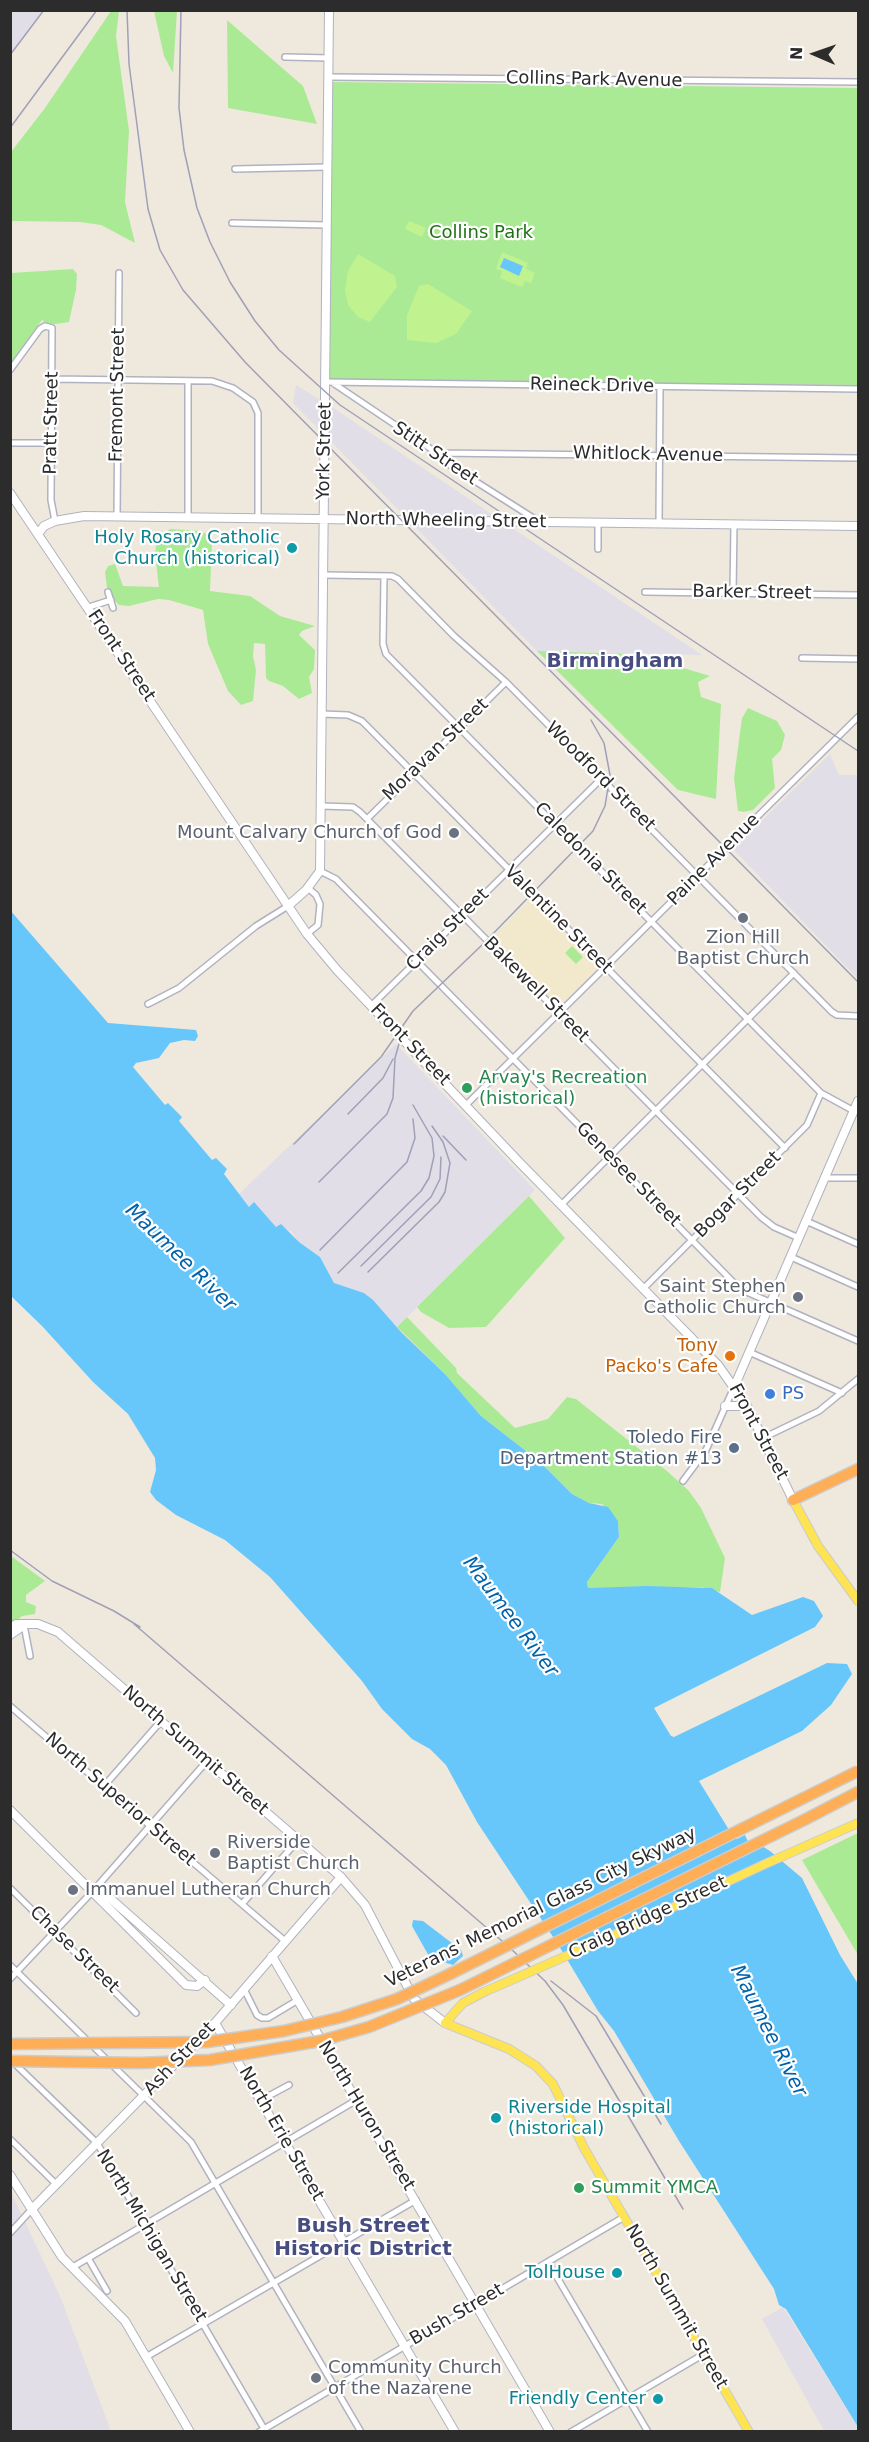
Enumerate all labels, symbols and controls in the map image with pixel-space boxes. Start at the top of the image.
north arrow [785,24,845,84]
text: N [787,46,806,60]
street label: Collins Park Avenue [506,68,682,92]
park label: Collins Park [429,222,533,244]
street label: Fremont Street [106,328,130,462]
street label: Pratt Street [40,371,64,475]
street label: Reineck Drive [530,374,654,398]
street label: York Street [313,402,337,500]
street label: Stitt Street [388,418,482,490]
street label: Whitlock Avenue [573,443,723,467]
street label: North Wheeling Street [345,508,547,534]
place label: Holy Rosary Catholic Church (historical) [94,527,280,570]
marker: Holy Rosary Catholic Church (historical) [285,541,299,555]
street label: Barker Street [692,581,812,605]
street label: Front Street [82,606,160,706]
district label: Birmingham [547,650,683,674]
street label: Moravan Street [379,694,493,806]
street label: Woodford Street [541,718,659,836]
street label: Caledonia Street [529,798,651,920]
street label: Paine Avenue [664,810,764,910]
place label: Mount Calvary Church of God [177,822,442,844]
marker: Mount Calvary Church of God [447,826,461,840]
street label: Valentine Street [499,861,617,979]
street label: Craig Street [402,884,494,976]
marker: Zion Hill Baptist Church [736,911,750,925]
place label: Zion Hill Baptist Church [677,927,809,970]
street label: Bakewell Street [479,933,593,1047]
street label: Front Street [365,999,455,1091]
place label: Arvay's Recreation (historical) [479,1067,647,1110]
marker: Arvay's Recreation (historical) [460,1081,474,1095]
street label: Genesee Street [571,1118,685,1232]
street label: Bogar Street [690,1147,786,1243]
water label: Maumee River [120,1199,240,1317]
place label: Saint Stephen Catholic Church [644,1276,786,1318]
marker: Saint Stephen Catholic Church [791,1290,805,1304]
place label: Tony Packo's Cafe [605,1335,718,1378]
marker: Tony Packo's Cafe [723,1349,737,1363]
street label: Front Street [724,1380,792,1484]
place label: PS [782,1383,804,1405]
marker: PS [763,1387,777,1401]
place label: Toledo Fire Department Station #13 [500,1427,722,1470]
marker: Toledo Fire Department Station #13 [727,1441,741,1455]
water label: Maumee River [457,1552,563,1682]
street label: North Summit Street [118,1682,272,1820]
street label: North Superior Street [40,1729,200,1871]
street label: Veterans' Memorial Glass City Skyway [382,1823,700,1993]
place label: Riverside Baptist Church [227,1832,360,1874]
marker: Riverside Baptist Church [208,1846,222,1860]
street label: Craig Bridge Street [565,1872,731,1964]
place label: Immanuel Lutheran Church [85,1879,331,1901]
marker: Immanuel Lutheran Church [66,1883,80,1897]
street label: Chase Street [25,1902,123,1998]
water label: Maumee River [725,1961,811,2101]
street label: Ash Street [140,2018,220,2100]
street label: North Huron Street [313,2037,419,2195]
street label: North Erie Street [234,2063,328,2205]
place label: Riverside Hospital (historical) [508,2097,671,2140]
marker: Riverside Hospital (historical) [489,2111,503,2125]
street label: North Michigan Street [91,2146,211,2326]
place label: Summit YMCA [591,2177,718,2199]
marker: Summit YMCA [572,2181,586,2195]
district label: Bush Street Historic District [274,2215,452,2262]
street label: North Summit Street [620,2221,732,2393]
place label: TolHouse [525,2262,605,2284]
marker: TolHouse [610,2266,624,2280]
street label: Bush Street [406,2279,508,2351]
place label: Community Church of the Nazarene [328,2357,502,2400]
marker: Community Church of the Nazarene [309,2371,323,2385]
place label: Friendly Center [509,2388,646,2410]
marker: Friendly Center [651,2392,665,2406]

